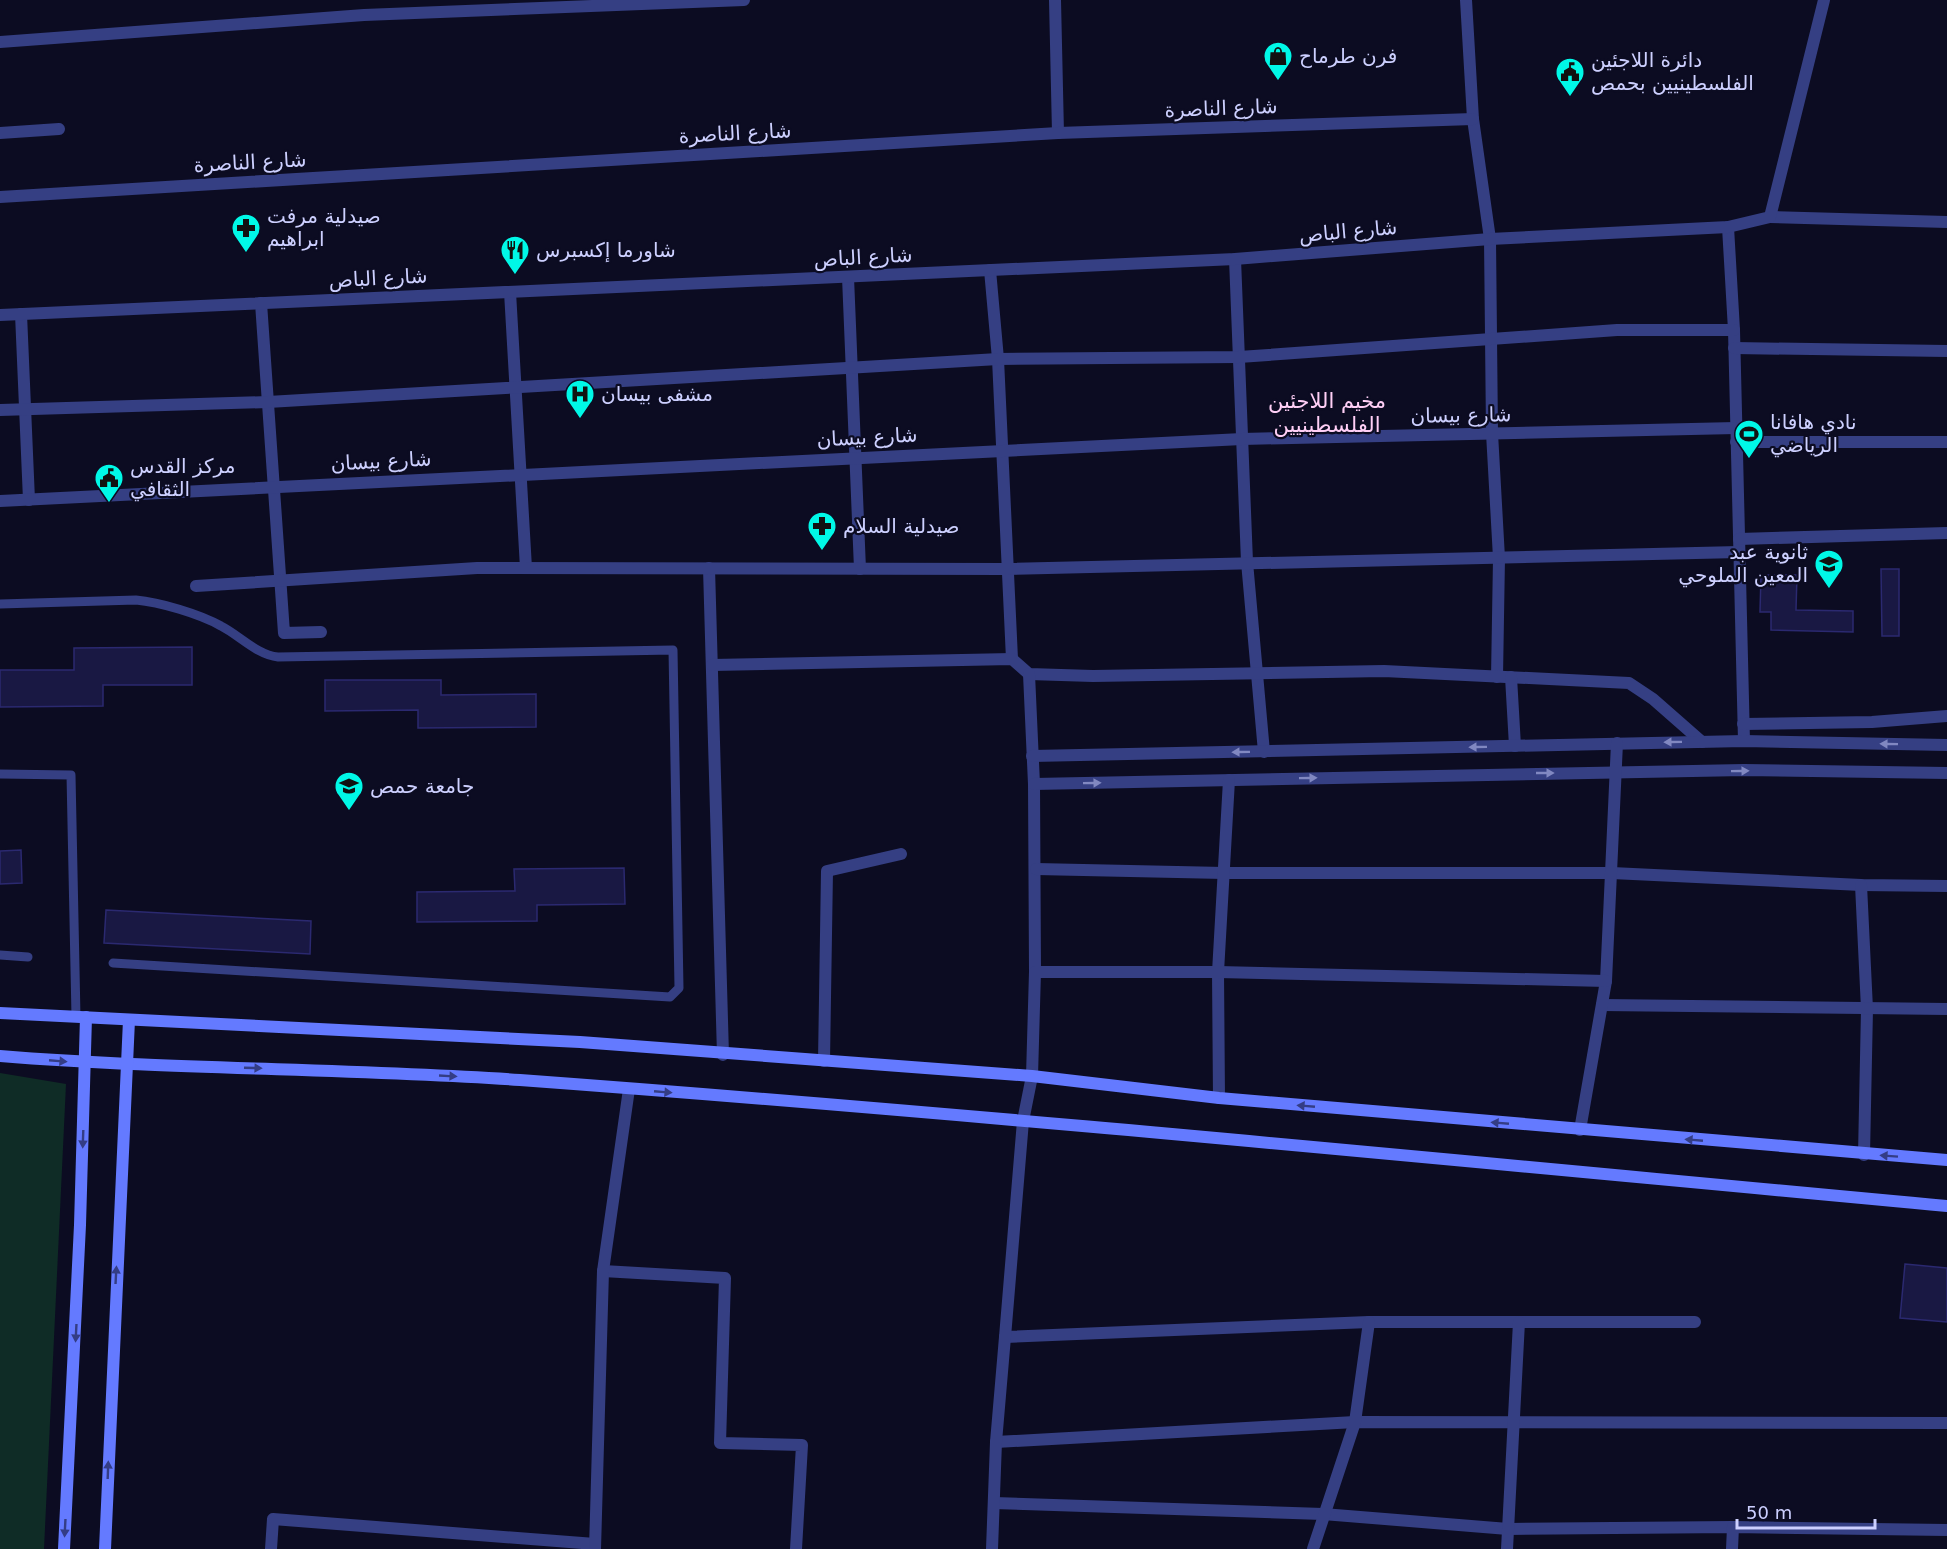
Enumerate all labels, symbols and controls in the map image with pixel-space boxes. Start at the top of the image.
shop icon: فرن طرماح [1262,40,1294,82]
place label: فرن طرماح [1299,44,1397,68]
place label: دائرة اللاجئين الفلسطينيين بحمص [1591,48,1754,95]
public building icon: دائرة اللاجئين الفلسطينيين بحمص [1554,56,1586,98]
street label: شارع الناصرة [1164,94,1278,122]
street label: شارع الناصرة [678,118,792,148]
street label: شارع الناصرة [193,147,307,177]
place label: صيدلية مرفت ابراهيم [267,204,381,251]
pharmacy icon: صيدلية مرفت ابراهيم [230,212,262,254]
street label: شارع الباص [1298,215,1398,247]
restaurant icon: شاورما إكسبرس [499,234,531,276]
place label: شاورما إكسبرس [536,238,676,263]
street label: شارع الباص [813,242,913,272]
street label: شارع الباص [328,263,428,293]
hospital icon: مشفى بيسان [564,378,596,420]
place label: مشفى بيسان [601,382,713,406]
district label: مخيم اللاجئين الفلسطينيين [1268,389,1386,437]
street label: شارع بيسان [1410,402,1512,428]
place label: نادي هافانا الرياضي [1770,410,1857,458]
sports icon: نادي هافانا الرياضي [1733,418,1765,460]
street label: شارع بيسان [816,422,918,452]
street label: شارع بيسان [330,446,432,476]
place label: مركز القدس الثقافي [130,454,235,502]
public building icon: مركز القدس الثقافي [93,462,125,504]
pharmacy icon: صيدلية السلام [806,510,838,552]
place label: صيدلية السلام [843,514,960,538]
place label: ثانوية عبد المعين الملوحي [1678,540,1808,588]
school or university icon: ثانوية عبد المعين الملوحي [1813,548,1845,590]
one-way arrow [1663,738,1682,747]
one-way arrow [1879,739,1898,749]
one-way arrow [1468,742,1487,752]
one-way arrow [1231,748,1250,757]
one-way arrow [1731,766,1750,775]
one-way arrow [1536,768,1555,778]
school or university icon: جامعة حمص [333,770,365,812]
one-way arrow [1299,773,1318,783]
place label: جامعة حمص [370,774,474,798]
one-way arrow [1083,778,1102,787]
one-way arrow [49,1056,68,1066]
one-way arrow [244,1064,263,1073]
one-way arrow [438,1071,457,1081]
one-way arrow [654,1087,673,1097]
one-way arrow [1296,1101,1315,1111]
one-way arrow [1491,1118,1510,1128]
one-way arrow [79,1129,88,1148]
one-way arrow [1685,1135,1704,1145]
one-way arrow [1879,1152,1898,1161]
one-way arrow [112,1265,121,1284]
one-way arrow [71,1324,80,1343]
one-way arrow [104,1460,113,1479]
scale bar [1737,1492,1875,1530]
text: 50 m [1746,1502,1792,1523]
one-way arrow [60,1519,69,1538]

